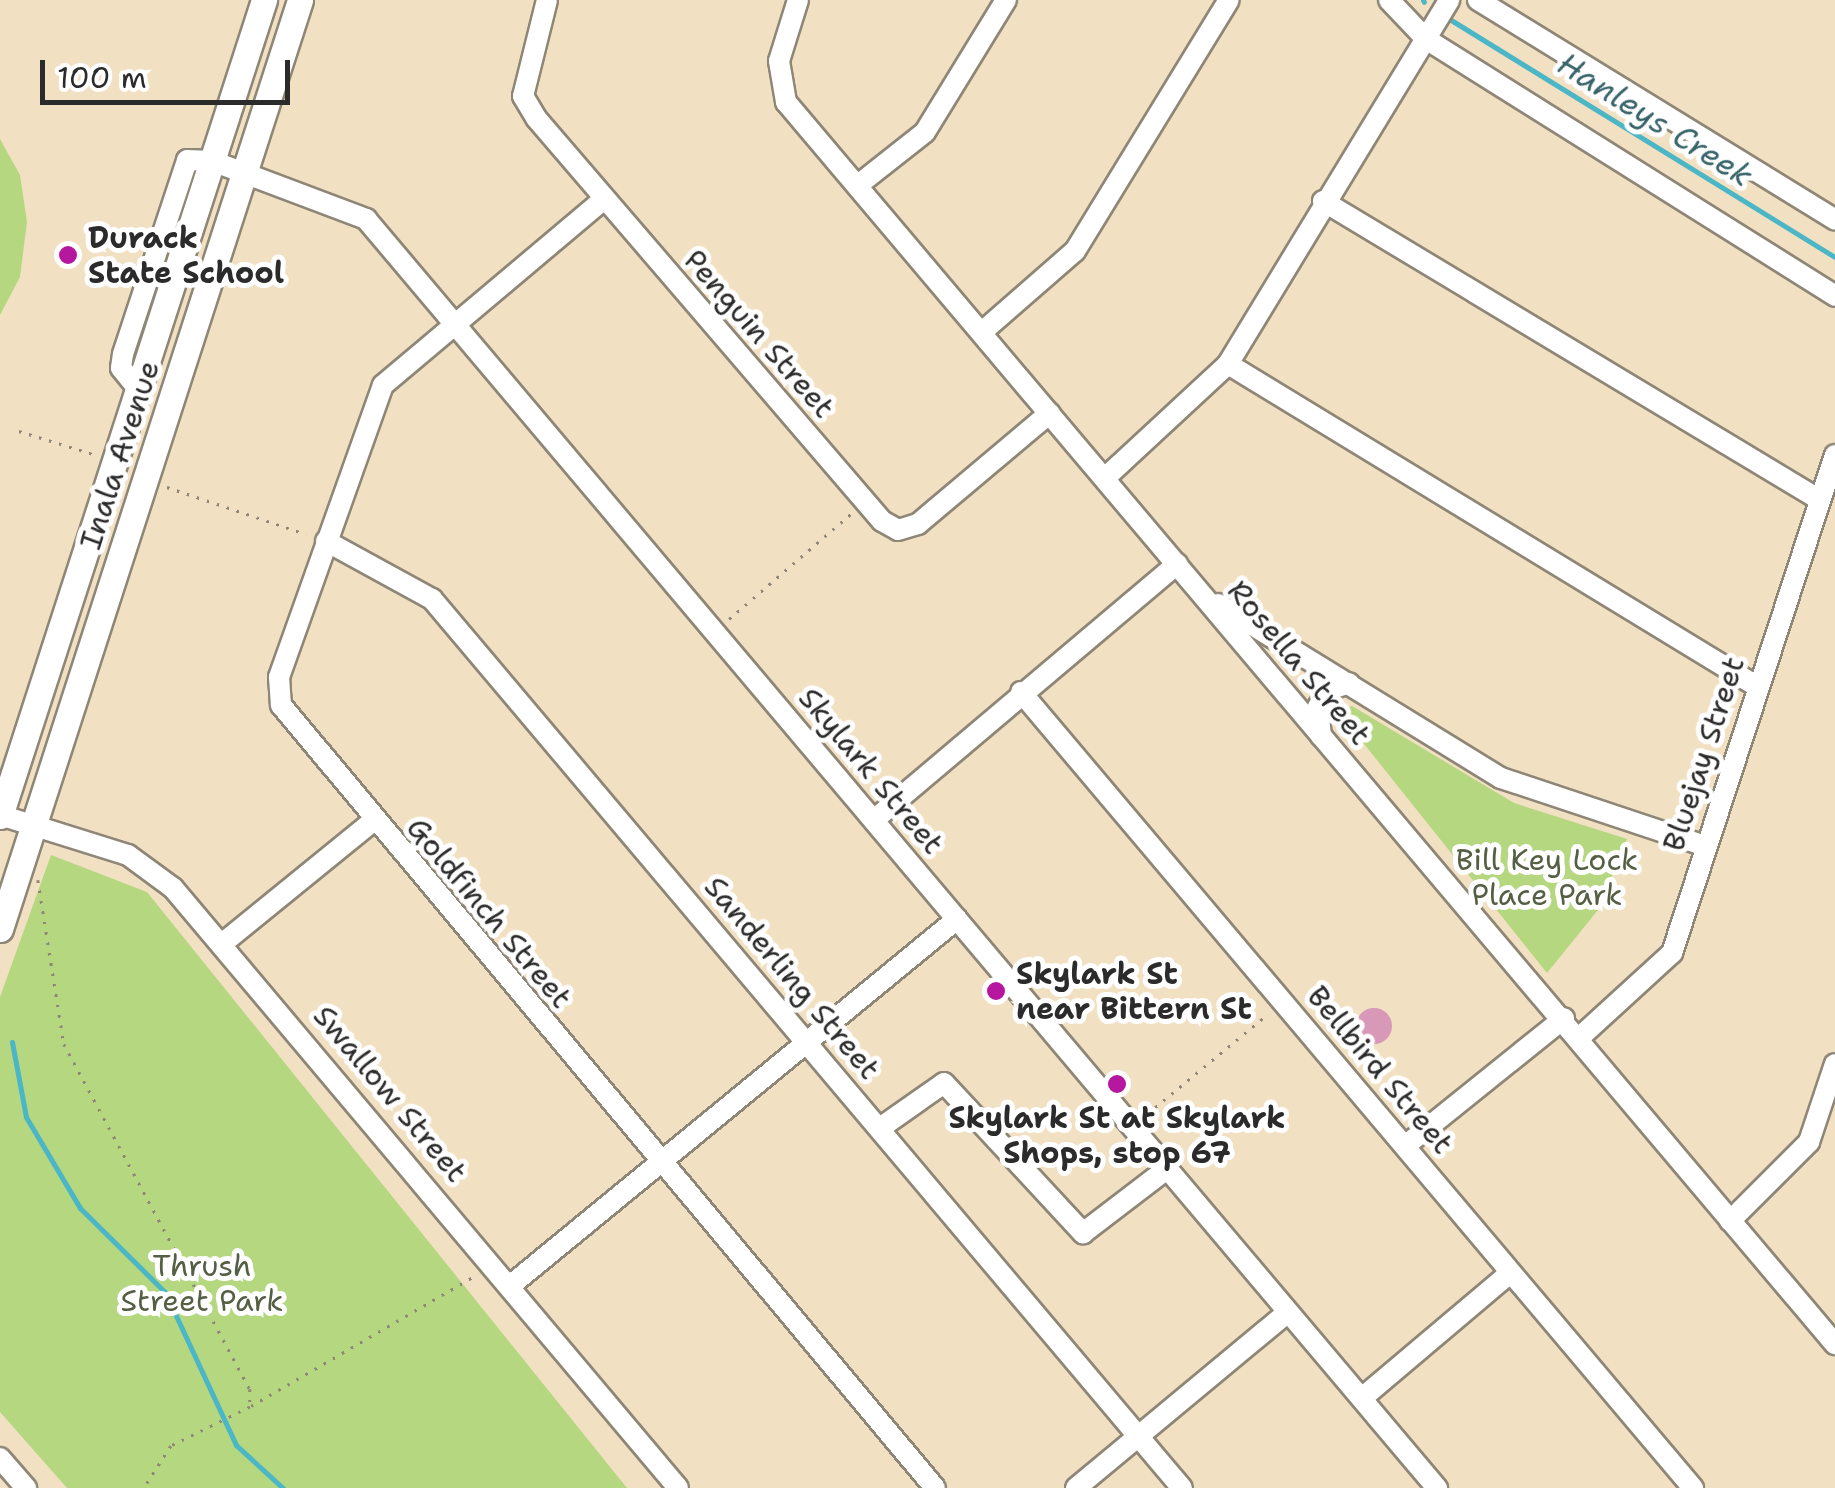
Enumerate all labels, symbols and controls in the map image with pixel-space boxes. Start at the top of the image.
scale bar [45,40,295,102]
water label: Hanleys Creek [1550,45,1760,195]
text: 100 m [57,57,147,98]
place label: Durack State School [88,220,284,290]
street label: Penguin Street [676,243,842,425]
marker: Durack State School [57,244,79,266]
street label: Inala Avenue [73,356,167,554]
street label: Rosella Street [1220,573,1378,753]
street label: Bluejay Street [1656,652,1752,856]
street label: Skylark Street [791,680,951,862]
street label: Goldfinch Street [399,810,579,1016]
park label: Bill Key Lock Place Park [1456,842,1638,912]
street label: Sanderling Street [697,869,887,1087]
place label: Skylark St near Bittern St [1016,956,1252,1026]
street label: Bellbird Street [1299,979,1461,1161]
marker: Skylark St near Bittern St [985,980,1007,1002]
street label: Swallow Street [306,998,474,1190]
marker: Skylark St at Skylark Shops, stop 67 [1106,1073,1128,1095]
place label: Skylark St at Skylark Shops, stop 67 [948,1100,1286,1170]
park label: Thrush Street Park [121,1248,283,1318]

